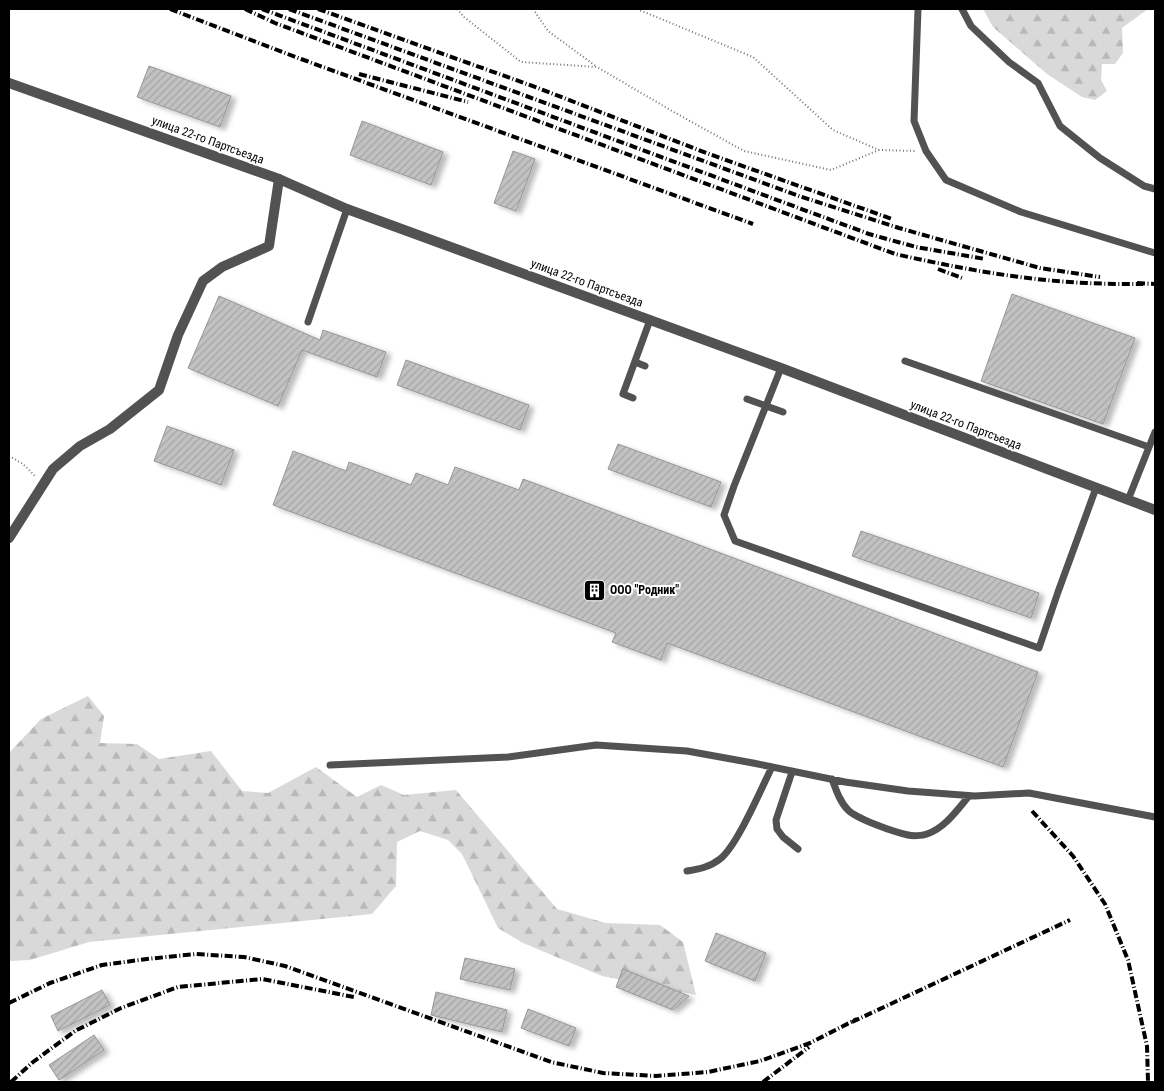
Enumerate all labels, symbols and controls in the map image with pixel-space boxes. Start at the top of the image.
street label: улица 22-го Партсъезда [150,113,266,167]
street label: улица 22-го Партсъезда [529,256,645,310]
street label: улица 22-го Партсъезда [908,397,1024,453]
building icon: ООО "Родник" [582,578,606,602]
place label: ООО "Родник" [610,583,679,597]

